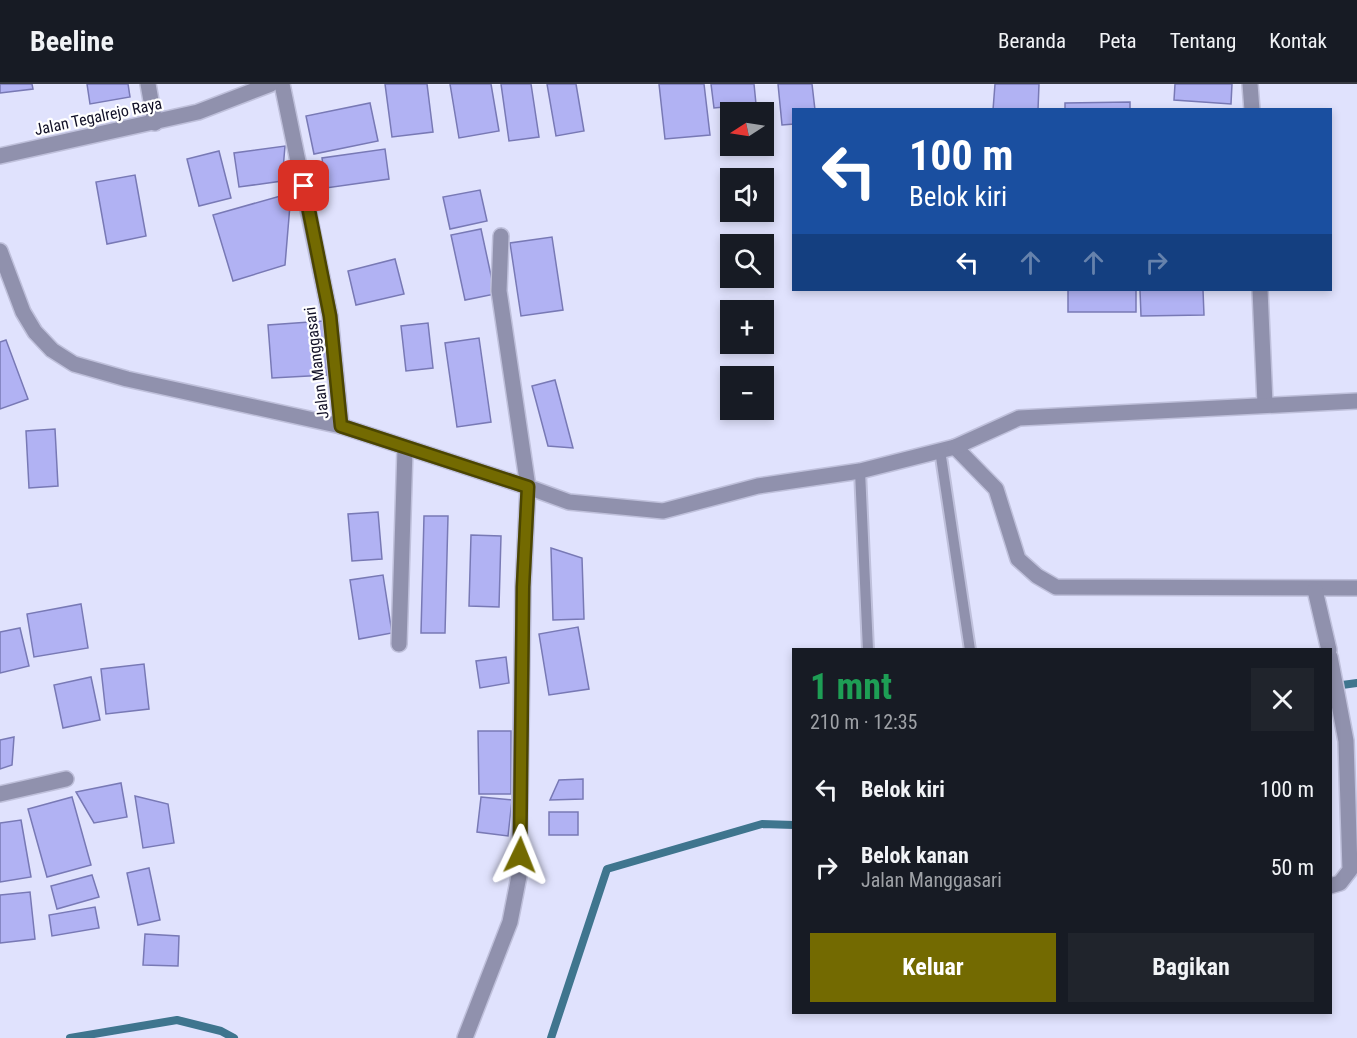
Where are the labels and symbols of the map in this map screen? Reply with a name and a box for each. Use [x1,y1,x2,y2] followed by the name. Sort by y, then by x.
[33,94,164,139] street label: Jalan Tegalrejo Raya
[720,102,774,156] north arrow
[278,160,329,211] pin
[300,306,333,420] street label: Jalan Manggasari
[488,823,552,887] position arrow

